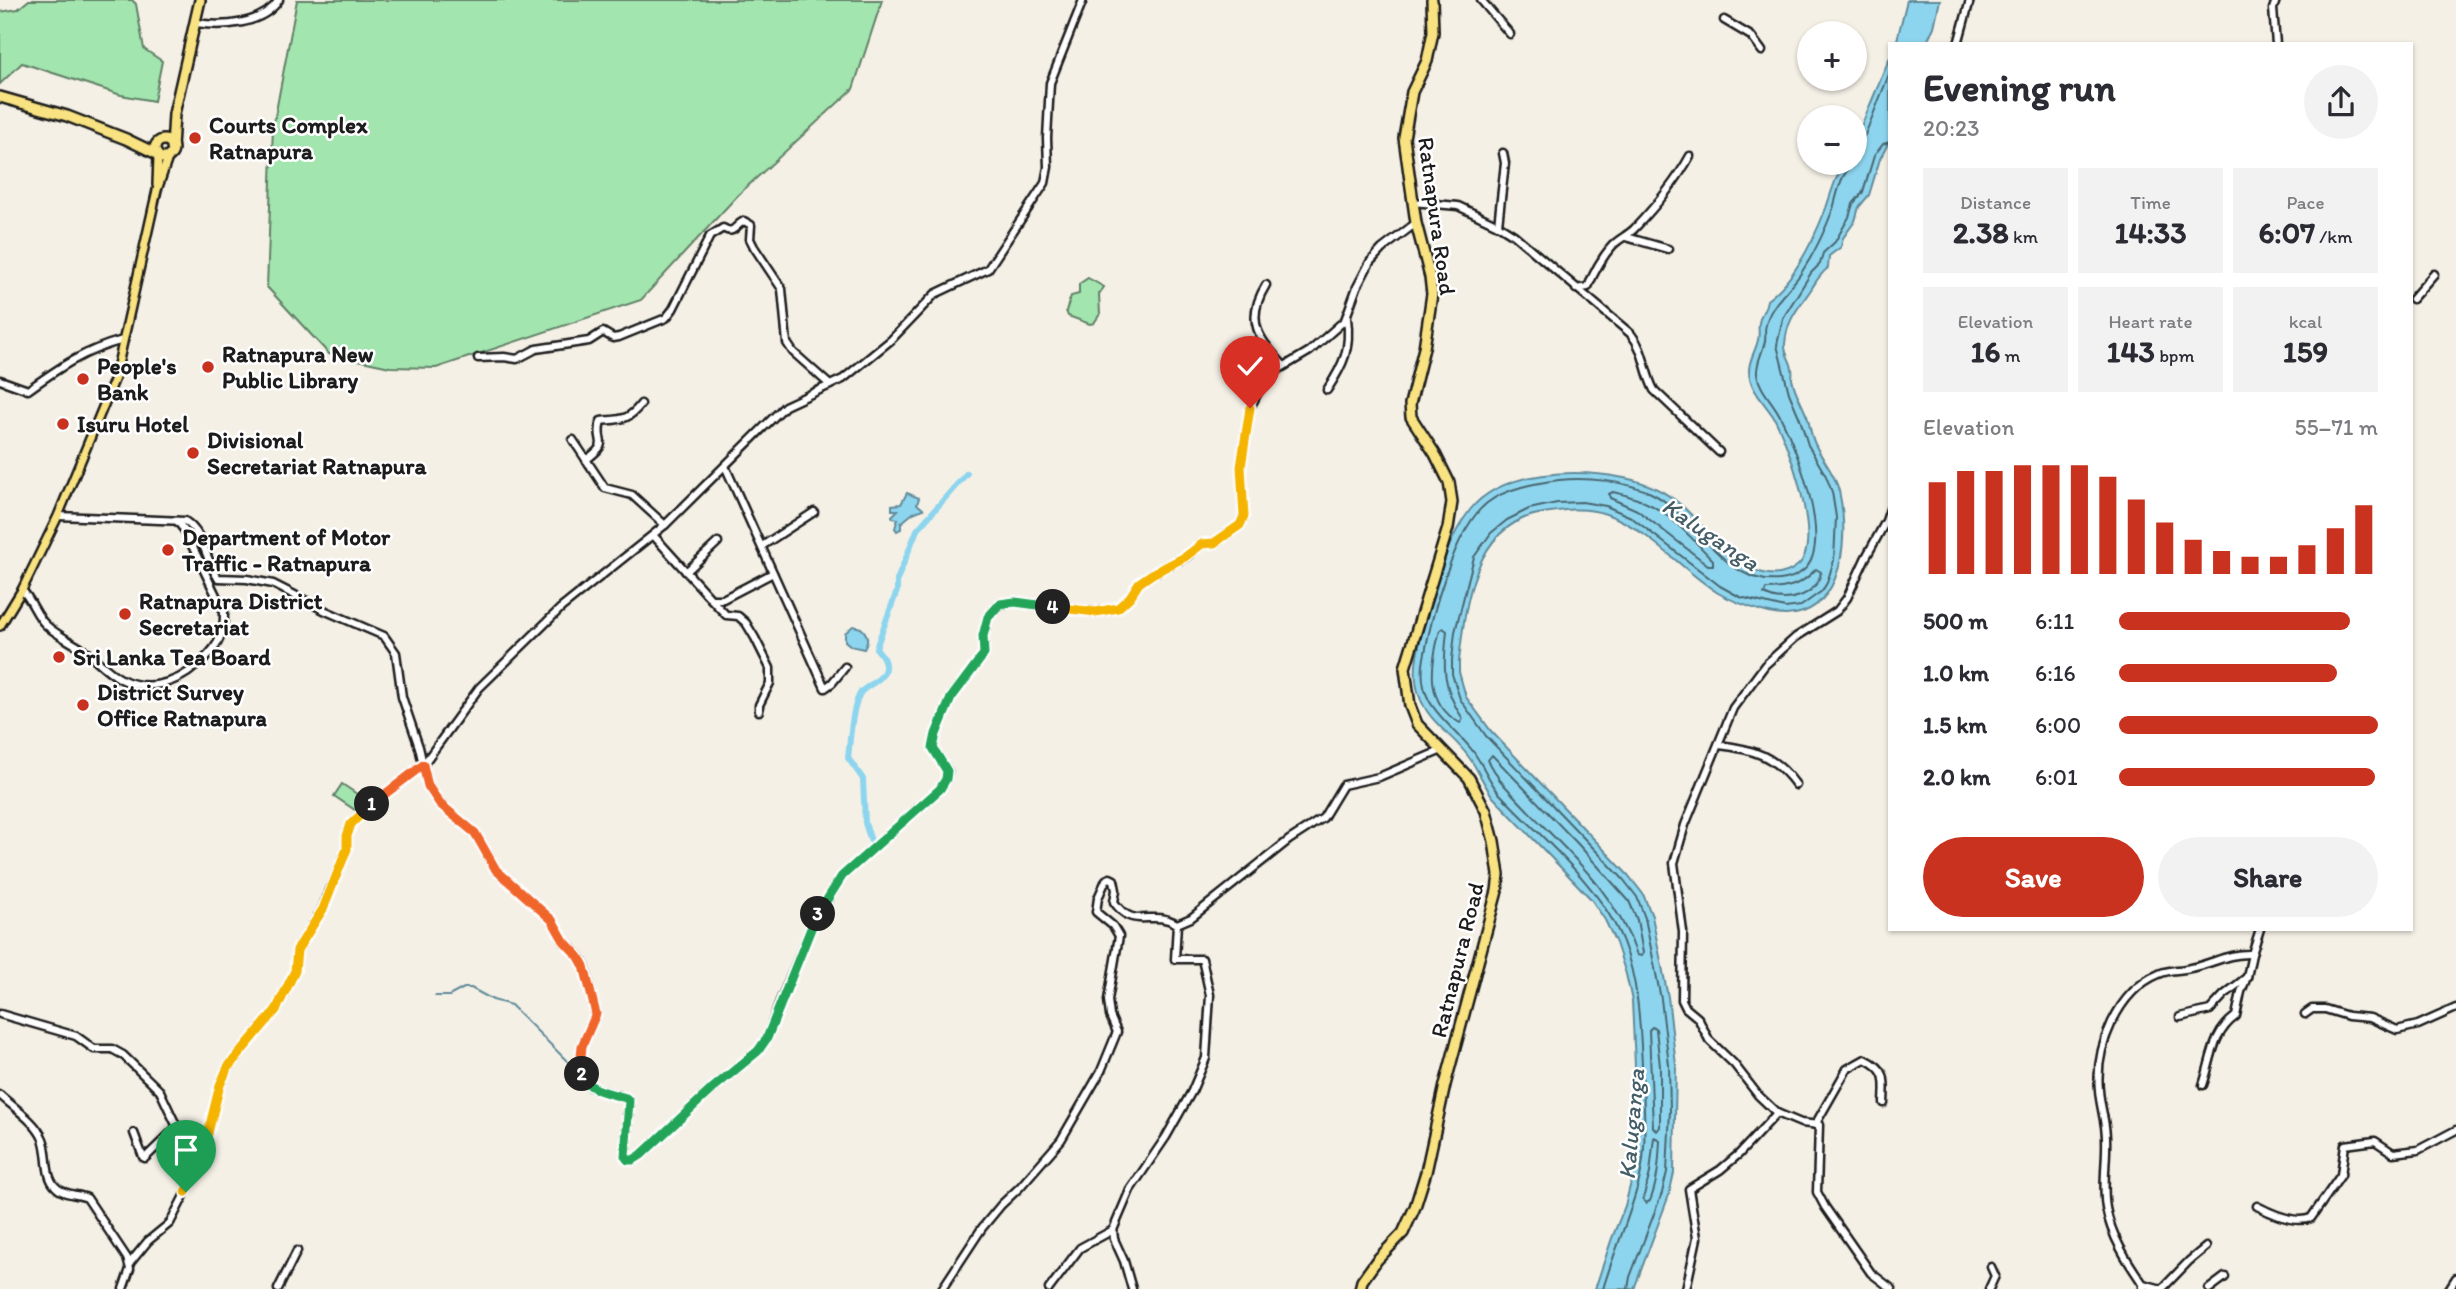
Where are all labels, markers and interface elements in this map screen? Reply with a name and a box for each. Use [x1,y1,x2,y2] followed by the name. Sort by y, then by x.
[1797,21,1867,175] map controls
[1797,21,1867,91] button: +
[1923,65,2116,111] text: Evening run
[2304,65,2378,139] button: share
[1797,105,1867,175] button: −
[209,111,368,165] place label: Courts Complex Ratnapura
[1923,114,1980,142] text: 20:23
[187,130,203,146] marker: Courts Complex Ratnapura
[1412,135,1462,297] street label: Ratnapura Road
[1960,191,2031,214] text: Distance
[2130,191,2171,214] text: Time
[2286,191,2325,214] text: Pace
[1953,214,2009,251] text: 2.38
[2115,214,2187,251] text: 14:33
[2259,214,2315,251] text: 6:07
[2009,225,2038,248] text: km
[2315,225,2353,248] text: /km
[1958,310,2033,333] text: Elevation
[2108,310,2193,333] text: Heart rate
[2289,310,2322,333] text: kcal
[1970,333,2000,370] text: 16
[2107,333,2155,370] text: 143
[2283,333,2328,370] text: 159
[1220,336,1280,408] pin
[222,340,374,394] place label: Ratnapura New Public Library
[2000,344,2021,367] text: m
[2155,344,2194,367] text: bpm
[1231,347,1269,385] icon: check
[97,352,177,406] place label: People's Bank
[200,359,216,375] marker: Ratnapura New Public Library
[75,371,91,387] marker: People's Bank
[77,410,189,438] place label: Isuru Hotel
[1923,413,2014,441] text: Elevation
[2294,413,2378,441] text: 55–71 m
[55,416,71,432] marker: Isuru Hotel
[207,426,427,480] place label: Divisional Secretariat Ratnapura
[185,445,201,461] marker: Divisional Secretariat Ratnapura
[1657,491,1765,577] water label: Kaluganga
[181,523,391,577] place label: Department of Motor Traffic - Ratnapura
[160,542,176,558] marker: Department of Motor Traffic - Ratnapura
[139,587,323,641] place label: Ratnapura District Secretariat
[1036,590,1070,624] pin: 4
[1047,595,1058,618] text: 4
[117,606,133,622] marker: Ratnapura District Secretariat
[1923,607,1988,635] text: 500 m
[2035,607,2074,635] text: 6:11
[73,643,271,671] place label: Sri Lanka Tea Board
[51,649,67,665] marker: Sri Lanka Tea Board
[1923,659,1989,687] text: 1.0 km
[2035,659,2076,687] text: 6:16
[97,678,268,732] place label: District Survey Office Ratnapura
[75,697,91,713] marker: District Survey Office Ratnapura
[1923,711,1987,739] text: 1.5 km
[2035,711,2081,739] text: 6:00
[1923,763,1991,791] text: 2.0 km
[2035,763,2078,791] text: 6:01
[354,786,390,822] pin: 1
[367,792,376,815] text: 1
[1923,837,2144,917] button: Save
[2158,837,2378,917] button: Share
[1424,879,1490,1041] street label: Ratnapura Road
[800,897,836,932] pin: 3
[812,902,823,925] text: 3
[564,1056,600,1092] pin: 2
[577,1062,587,1085] text: 2
[1612,1067,1650,1180] water label: Kaluganga
[156,1120,216,1192] pin
[167,1131,205,1169] icon: arrive

